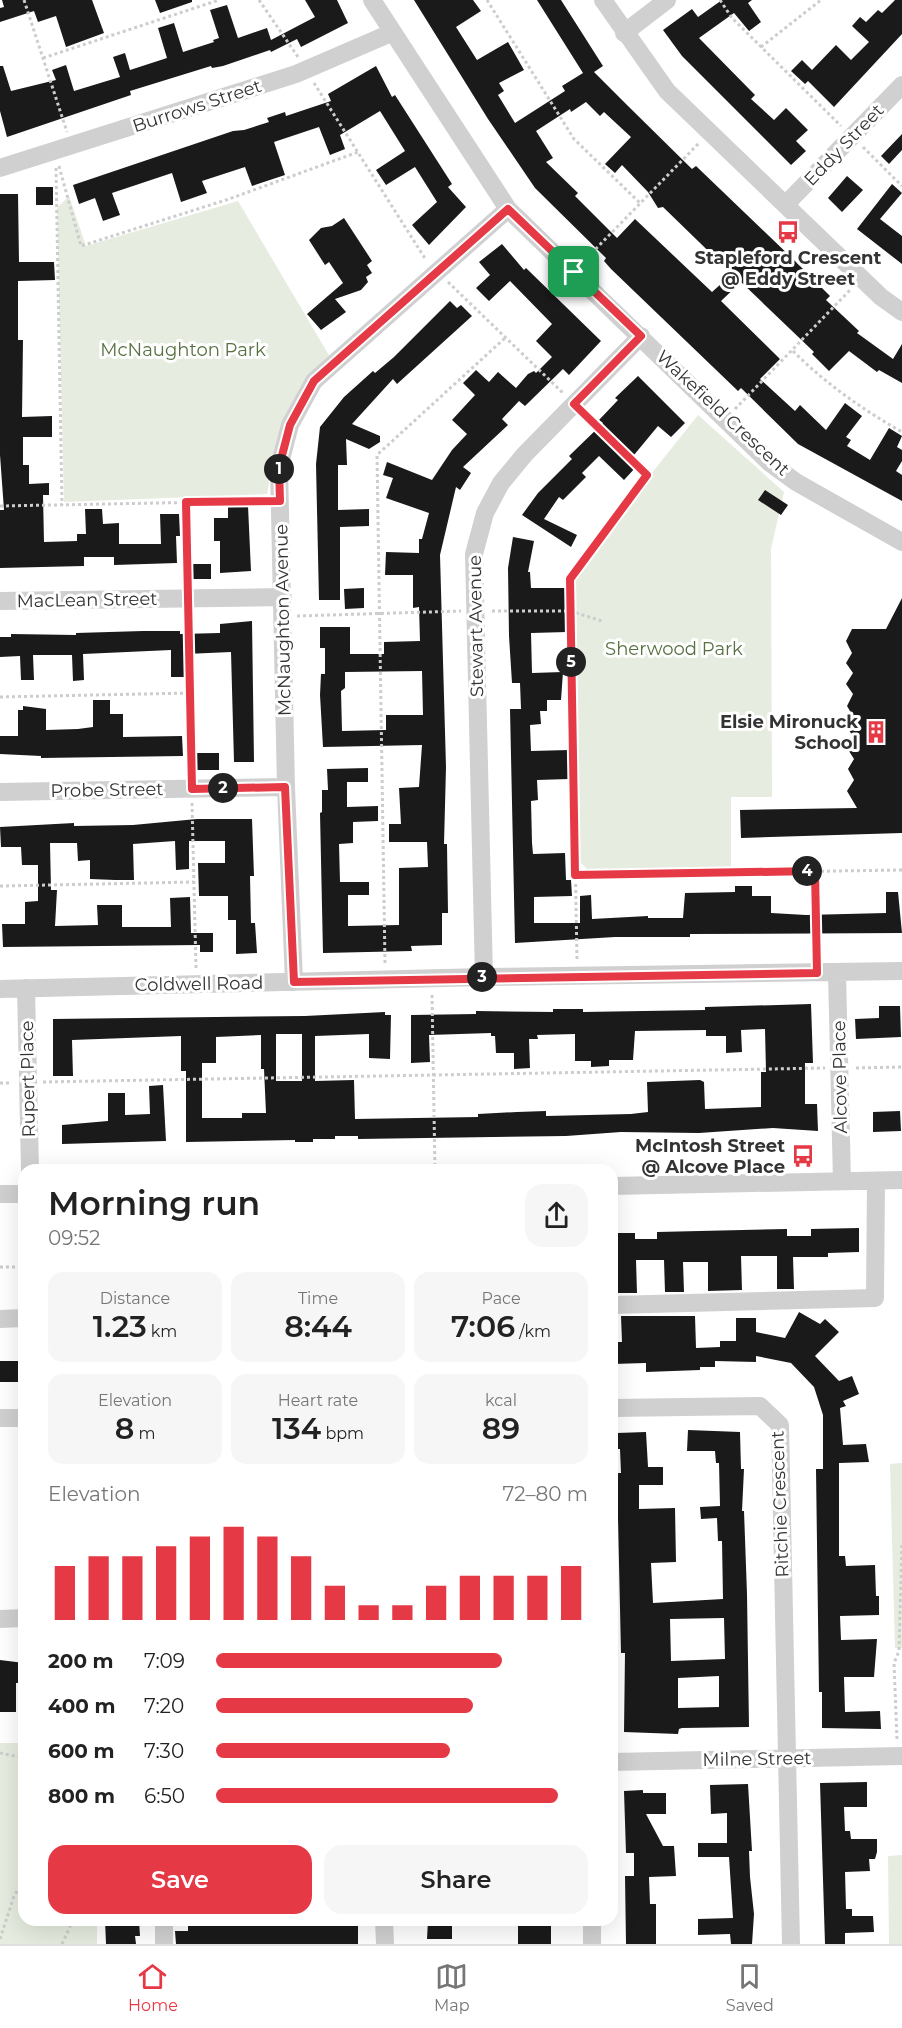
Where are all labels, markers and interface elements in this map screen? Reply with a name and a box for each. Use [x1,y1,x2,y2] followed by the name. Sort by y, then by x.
[130,75,264,137] street label: Burrows Street
[800,100,888,190] street label: Eddy Street
[775,219,801,245] bus stop icon: Stapleford Crescent @ Eddy Street
[548,246,599,297] pin
[695,247,882,290] place label: Stapleford Crescent @ Eddy Street
[557,255,590,288] icon: arrive
[100,339,266,361] park label: McNaughton Park
[652,346,794,480] street label: Wakefield Crescent
[264,454,294,484] pin: 1
[276,459,282,478] text: 1
[270,524,296,716] street label: McNaughton Avenue
[464,555,488,697] street label: Stewart Avenue
[16,588,158,612] street label: MacLean Street
[605,638,743,660] park label: Sherwood Park
[556,647,586,677] pin: 5
[566,652,576,671] text: 5
[720,711,858,754] place label: Elsie Mironuck School
[863,719,889,745] building icon: Elsie Mironuck School
[208,773,238,803] pin: 2
[50,778,164,802] street label: Probe Street
[218,778,228,797] text: 2
[792,856,822,886] pin: 4
[801,861,813,880] text: 4
[467,962,497,992] pin: 3
[477,967,487,986] text: 3
[135,972,263,996] street label: Coldwell Road
[16,1020,40,1138] street label: Rupert Place
[828,1020,852,1134] street label: Alcove Place
[635,1135,785,1178] place label: McIntosh Street @ Alcove Place
[790,1143,816,1169] bus stop icon: McIntosh Street @ Alcove Place
[48,1183,260,1223] text: Morning run
[525,1184,588,1247] button: share
[48,1226,100,1250] text: 09:52
[100,1289,170,1308] text: Distance
[298,1289,338,1308] text: Time
[481,1289,521,1308] text: Pace
[93,1308,147,1345] text: 1.23
[284,1308,352,1345] text: 8:44
[451,1308,515,1345] text: 7:06
[147,1322,177,1341] text: km
[515,1322,551,1341] text: /km
[98,1391,172,1410] text: Elevation
[278,1391,358,1410] text: Heart rate
[485,1391,517,1410] text: kcal
[115,1410,134,1447] text: 8
[272,1410,321,1447] text: 134
[482,1410,520,1447] text: 89
[134,1424,155,1443] text: m
[321,1424,364,1443] text: bpm
[766,1430,794,1578] street label: Ritchie Crescent
[48,1482,140,1506] text: Elevation
[503,1482,588,1506] text: 72–80 m
[48,1649,114,1673] text: 200 m
[144,1649,185,1673] text: 7:09
[48,1694,116,1718] text: 400 m
[144,1694,184,1718] text: 7:20
[48,1739,115,1763] text: 600 m
[144,1739,184,1763] text: 7:30
[702,1747,812,1771] street label: Milne Street
[48,1784,115,1808] text: 800 m
[144,1784,185,1808] text: 6:50
[48,1845,312,1914] button: Save
[324,1845,588,1914] button: Share
[128,1960,178,2015] tab: Home
[434,1960,470,2015] tab: Map
[726,1960,774,2015] tab: Saved

